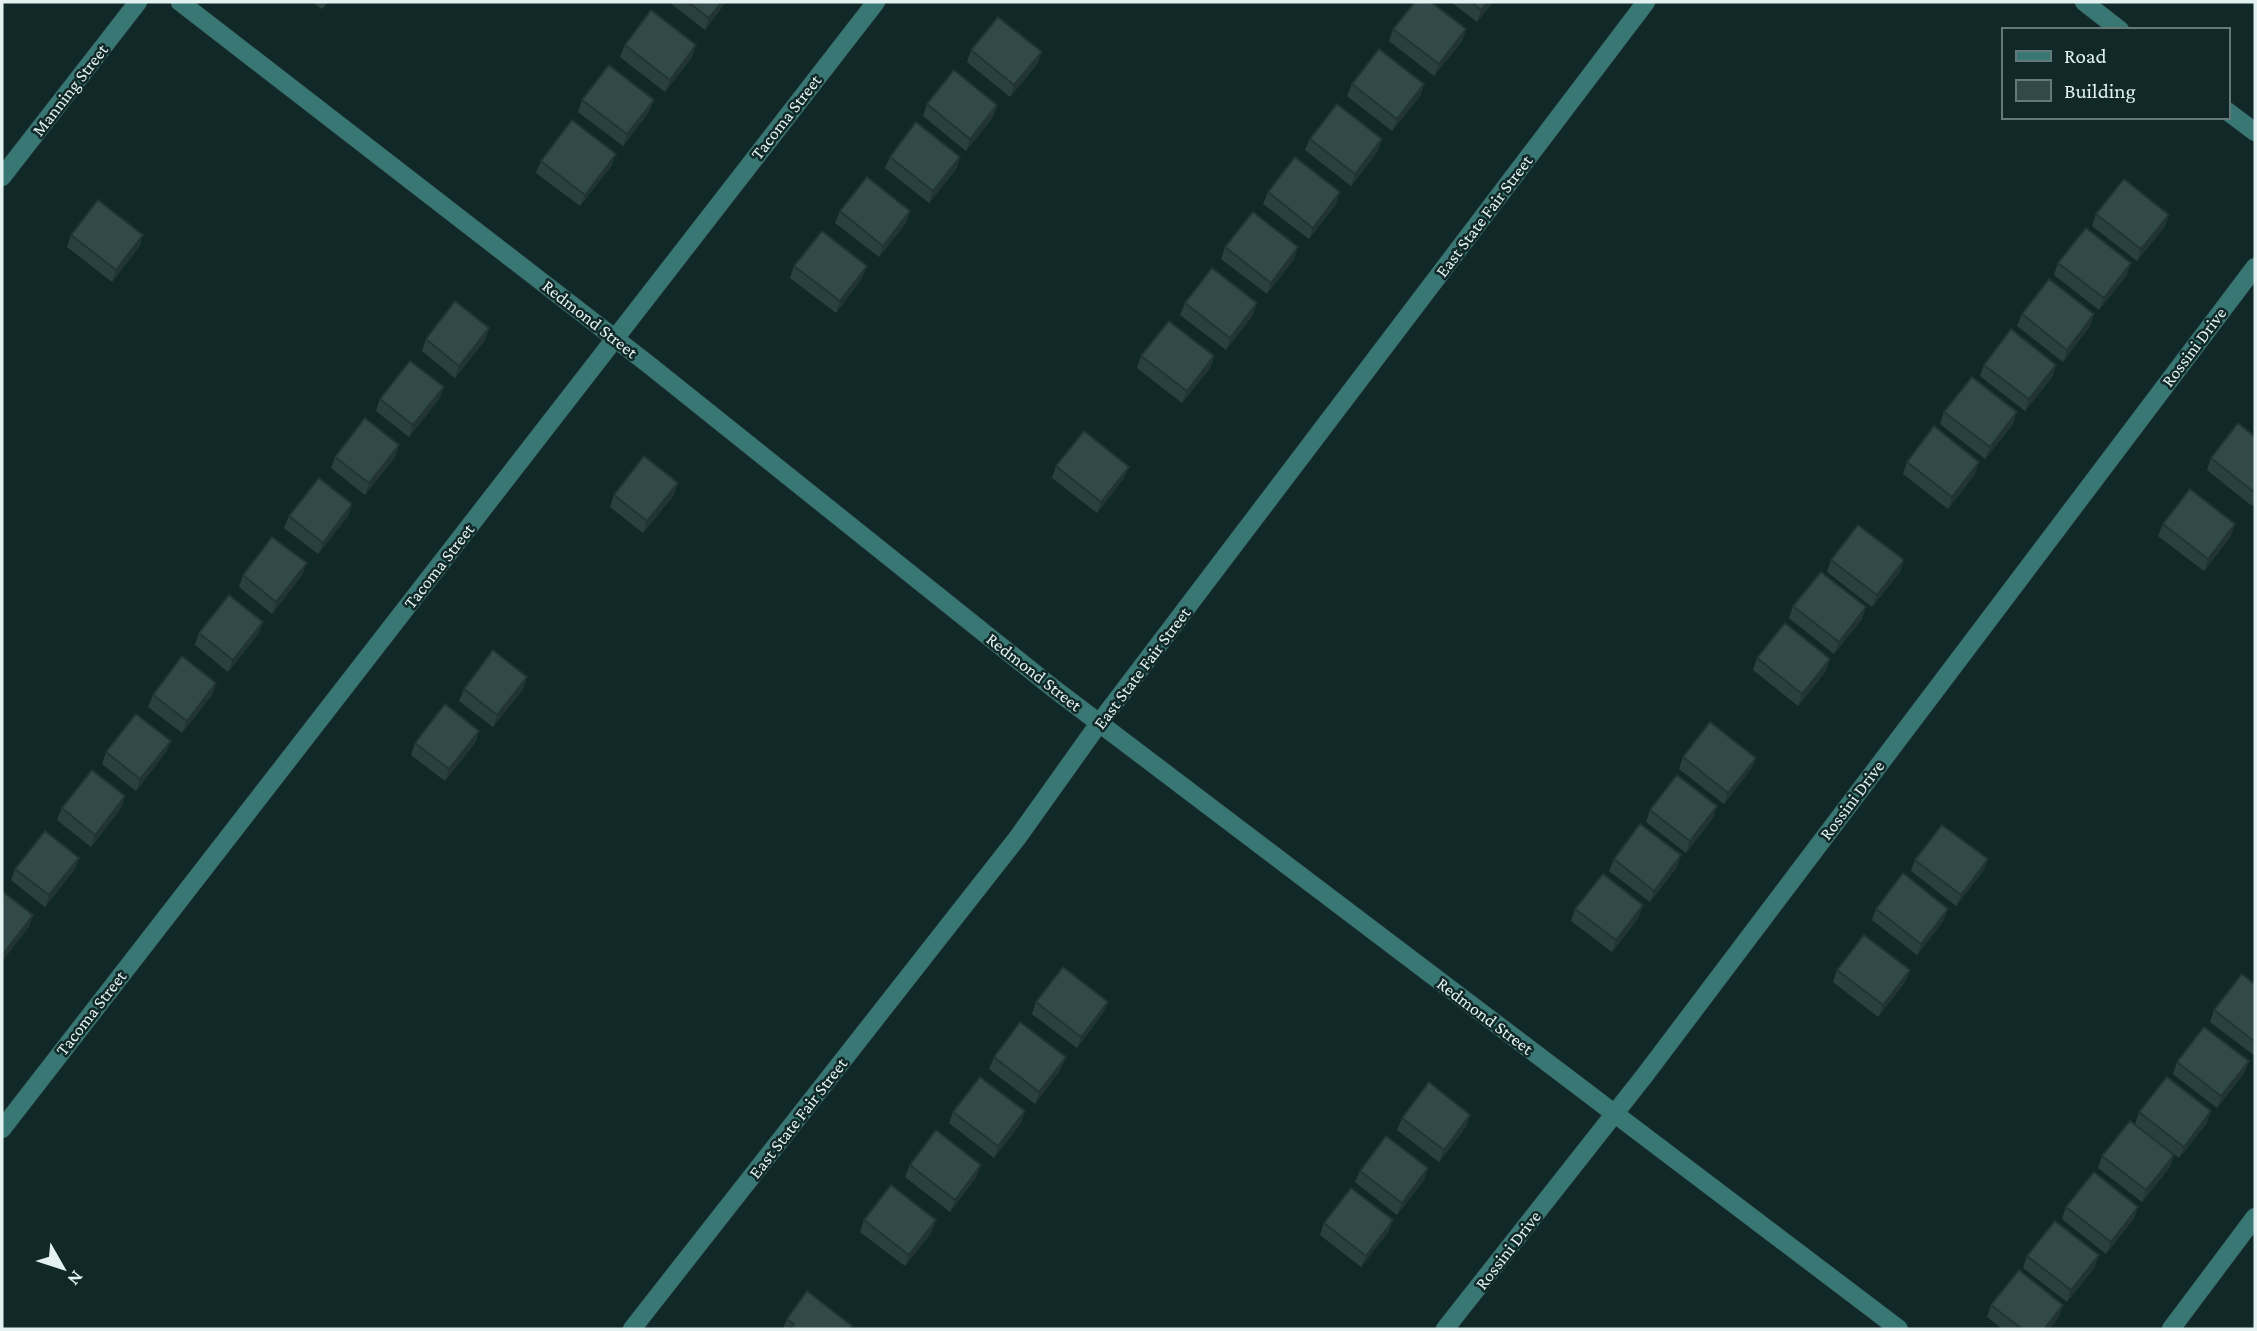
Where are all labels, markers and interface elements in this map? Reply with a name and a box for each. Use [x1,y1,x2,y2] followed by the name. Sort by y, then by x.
[2002,28,2229,119] legend
[28,39,113,140] street label: Manning Street
[2064,44,2107,68] text: Road
[747,70,826,163] street label: Tacoma Street
[2064,79,2136,103] text: Building
[1432,150,1537,281] street label: East State Fair Street
[538,276,642,363] street label: Redmond Street
[2158,303,2230,391] street label: Rossini Drive
[400,519,479,612] street label: Tacoma Street
[1090,602,1195,733] street label: East State Fair Street
[982,629,1086,716] street label: Redmond Street
[1816,756,1888,844] street label: Rossini Drive
[52,966,131,1059] street label: Tacoma Street
[1433,973,1538,1059] street label: Redmond Street
[745,1053,852,1182] street label: East State Fair Street
[1471,1207,1545,1293] street label: Rossini Drive
[28,1233,98,1303] north arrow
[64,1267,88,1290] text: N

